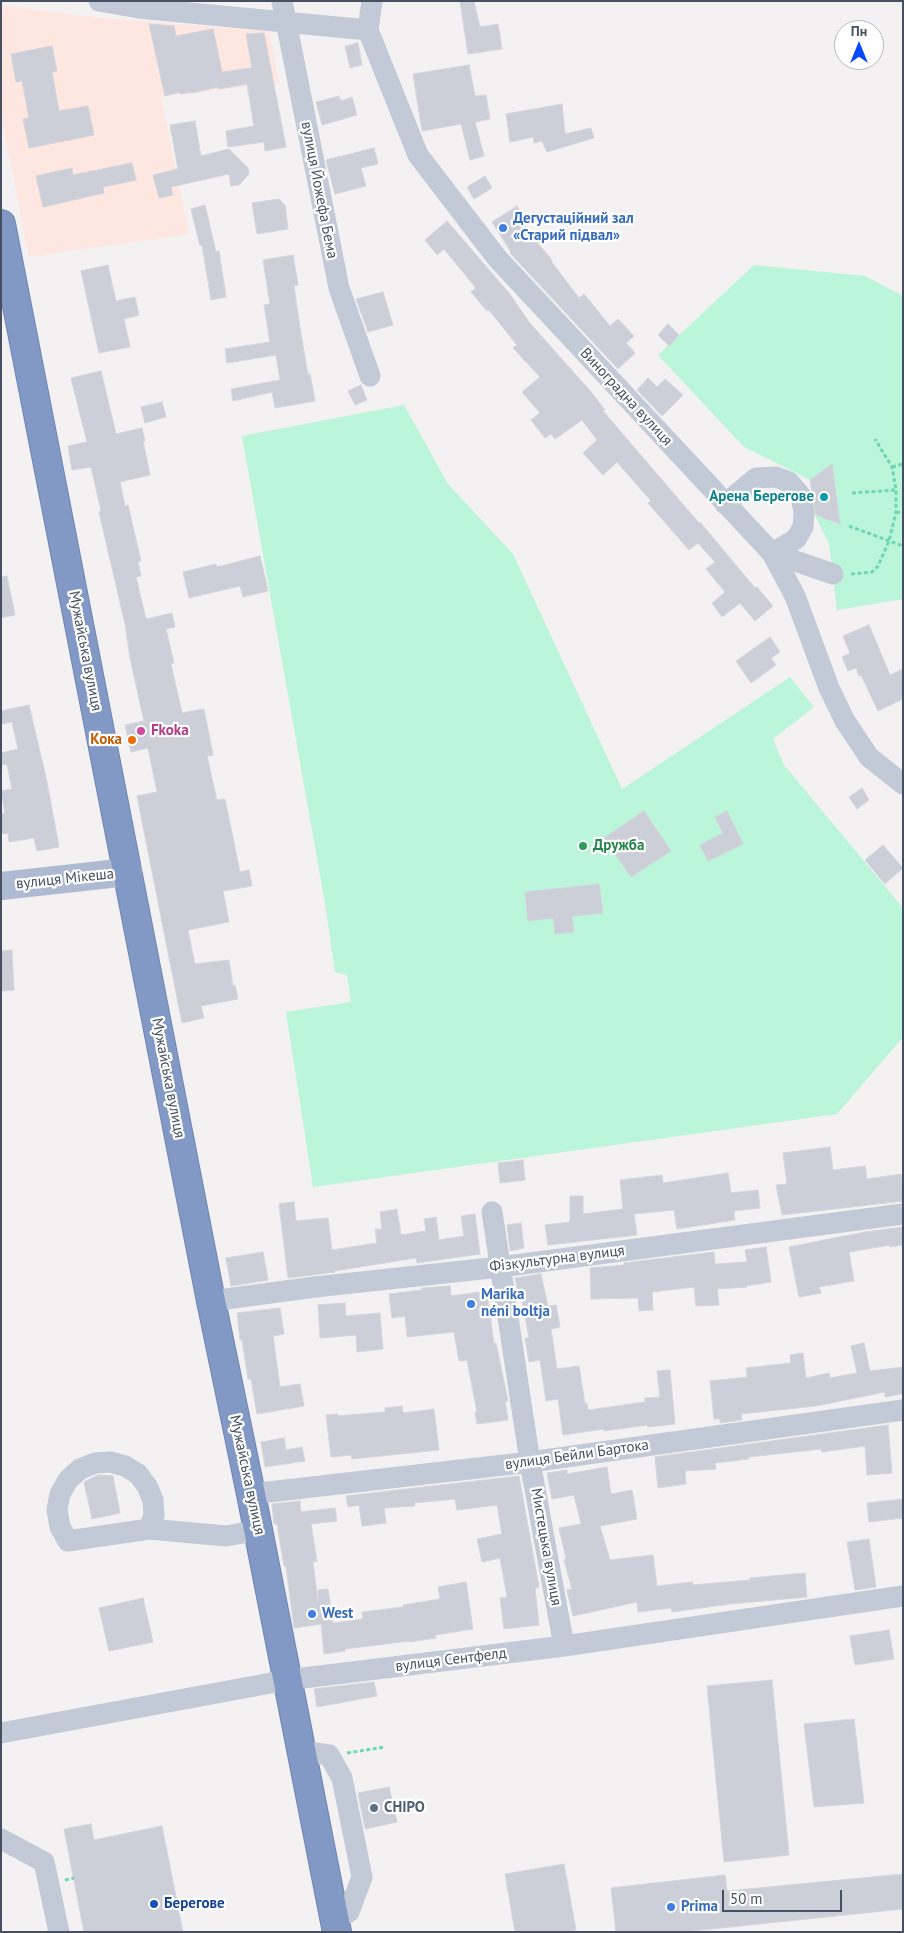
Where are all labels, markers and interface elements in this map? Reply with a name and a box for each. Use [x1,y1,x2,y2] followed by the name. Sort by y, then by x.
[834,20,884,70] north arrow
[851,22,867,40] text: Пн
[297,120,341,260] street label: вулиця Йожефа Бема
[513,210,634,245] place label: Дегустаційний зал «Старий підвал»
[497,222,509,234] marker: Дегустаційний зал «Старий підвал»
[576,344,676,450] street label: Виноградна вулиця
[709,488,814,506] place label: Арена Берегове
[818,491,830,503] marker: Арена Берегове
[65,589,105,713] street label: Мужайська вулиця
[151,722,189,740] place label: Fkoka
[135,725,147,737] marker: Fkoka
[90,731,122,749] place label: Кока
[126,734,138,746] marker: Кока
[593,837,644,855] place label: Дружба
[577,840,589,852] marker: Дружба
[15,865,115,893] street label: вулиця Мікеша
[148,1016,188,1140] street label: Мужайська вулиця
[488,1242,626,1276] street label: Фізкультурна вулиця
[481,1286,550,1321] place label: Marika néni boltja
[465,1298,477,1310] marker: Marika néni boltja
[226,1413,268,1537] street label: Мужайська вулиця
[504,1436,650,1474] street label: вулиця Бейли Бартока
[527,1487,565,1607] street label: Мистецька вулиця
[322,1605,353,1623] place label: West
[306,1608,318,1620] marker: West
[394,1644,508,1676] street label: вулиця Сентфелд
[384,1799,425,1817] place label: CHIPO
[368,1802,380,1814] marker: CHIPO
[724,1880,844,1912] scale bar
[730,1889,763,1908] text: 50 m
[164,1895,225,1913] place label: Берегове
[148,1898,160,1910] marker: Берегове
[681,1898,718,1916] place label: Prima
[665,1901,677,1913] marker: Prima

